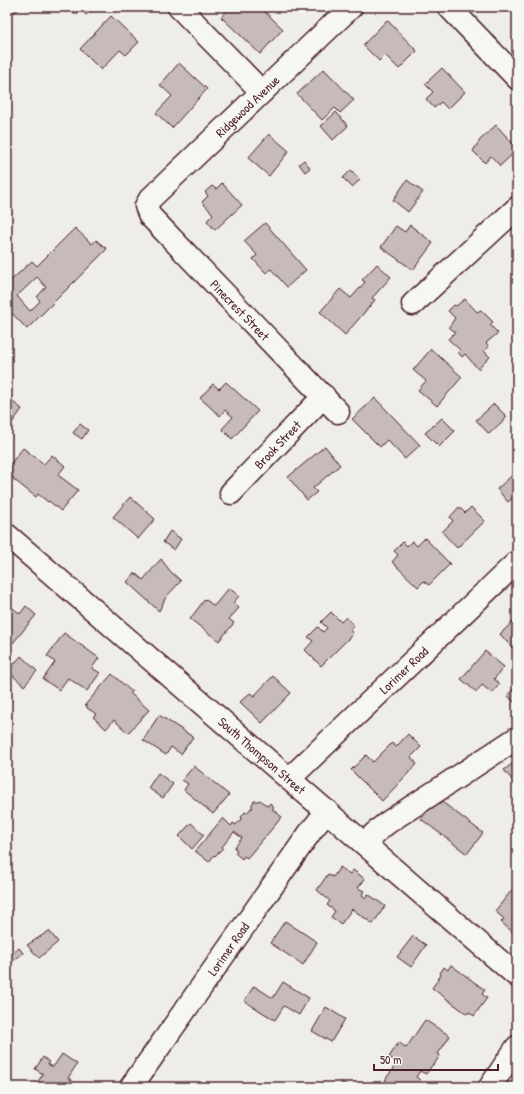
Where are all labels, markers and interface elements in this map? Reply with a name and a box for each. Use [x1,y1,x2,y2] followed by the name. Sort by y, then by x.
[211,71,283,141] street label: Ridgewood Avenue
[206,276,274,345] street label: Pinecrest Street
[250,416,305,473] street label: Brook Street
[375,642,432,698] street label: Lorimer Road
[214,713,310,799] street label: South Thompson Street
[203,918,253,979] street label: Lorimer Road
[374,1046,498,1072] scale bar
[380,1051,401,1068] text: 50 m

